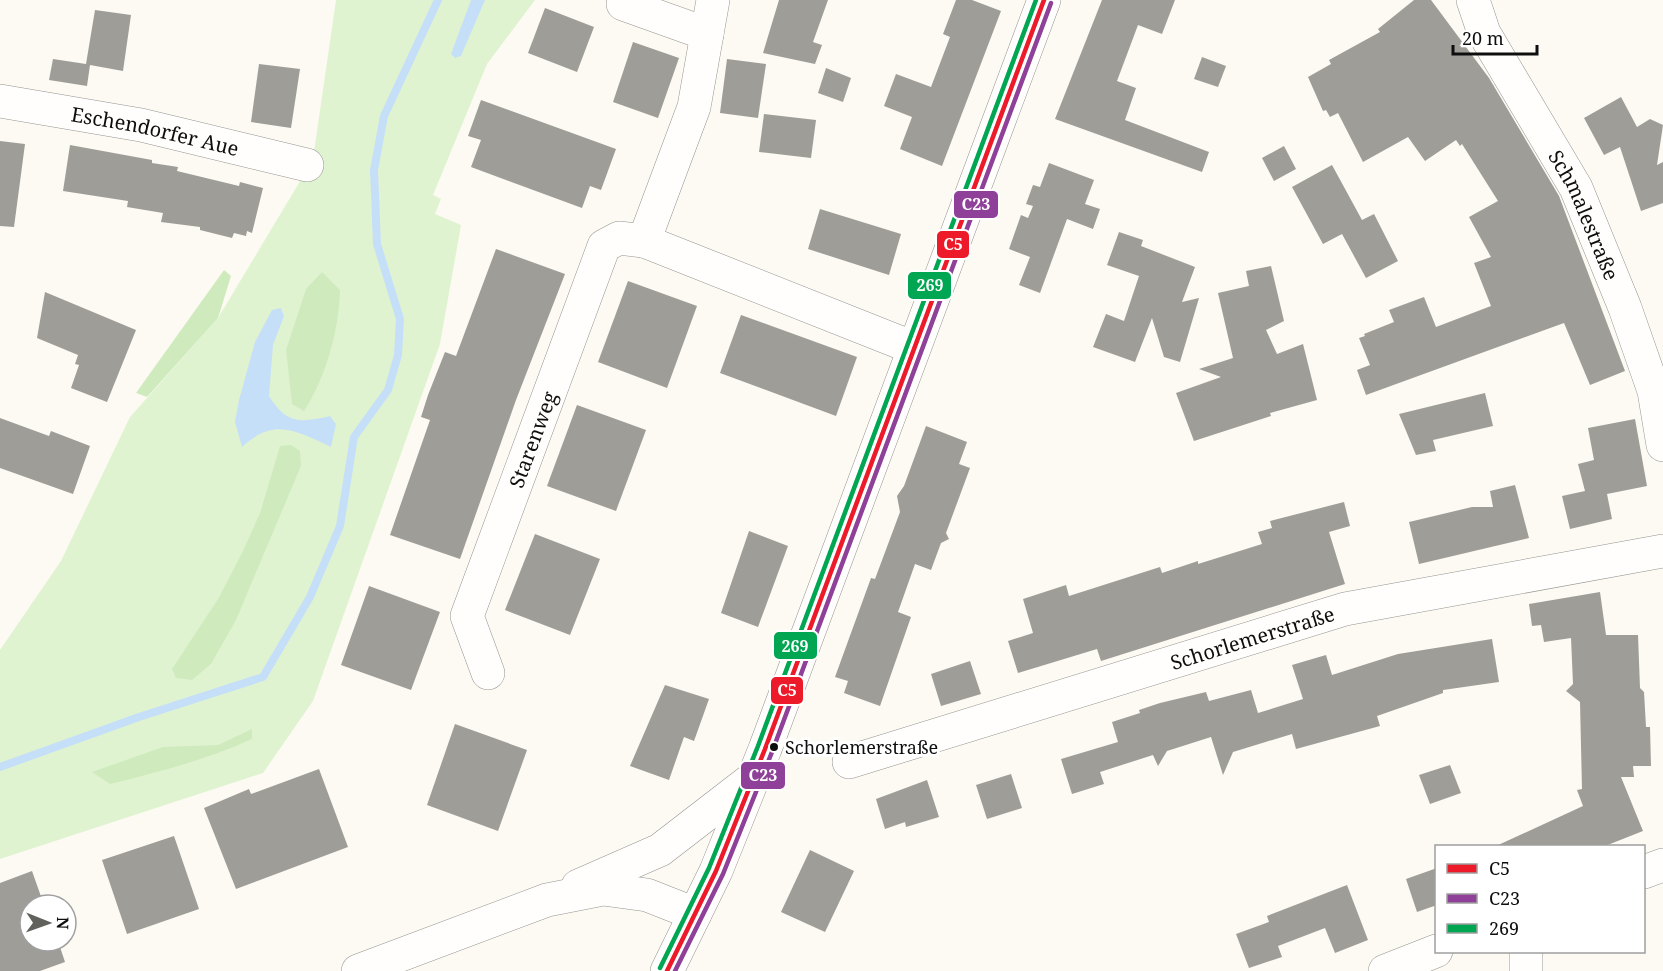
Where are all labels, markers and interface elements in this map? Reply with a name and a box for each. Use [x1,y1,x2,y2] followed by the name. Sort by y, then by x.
[1453,18,1537,56] scale bar
[1462,26,1504,50] text: 20 m
[69,100,242,162] street label: Eschendorfer Aue
[1543,145,1626,284] street label: Schmalestraße
[953,190,999,219] line badge: C23
[962,193,990,215] text: C23
[936,230,970,259] line badge: C5
[943,233,963,255] text: C5
[907,271,952,300] line badge: 269
[916,274,944,296] text: 269
[502,387,563,491] street label: Starenweg
[1167,600,1338,676] street label: Schorlemerstraße
[773,631,818,660] line badge: 269
[781,635,809,657] text: 269
[770,676,804,705] line badge: C5
[777,679,797,701] text: C5
[785,735,938,759] place label: Schorlemerstraße
[768,741,780,753] marker: Schorlemerstraße
[740,761,786,790] line badge: C23
[749,764,777,786] text: C23
[1435,845,1645,953] legend
[1489,856,1510,880] text: C5
[1489,886,1520,910] text: C23
[18,893,78,953] north arrow
[1489,916,1519,940] text: 269
[52,917,74,930] text: N

